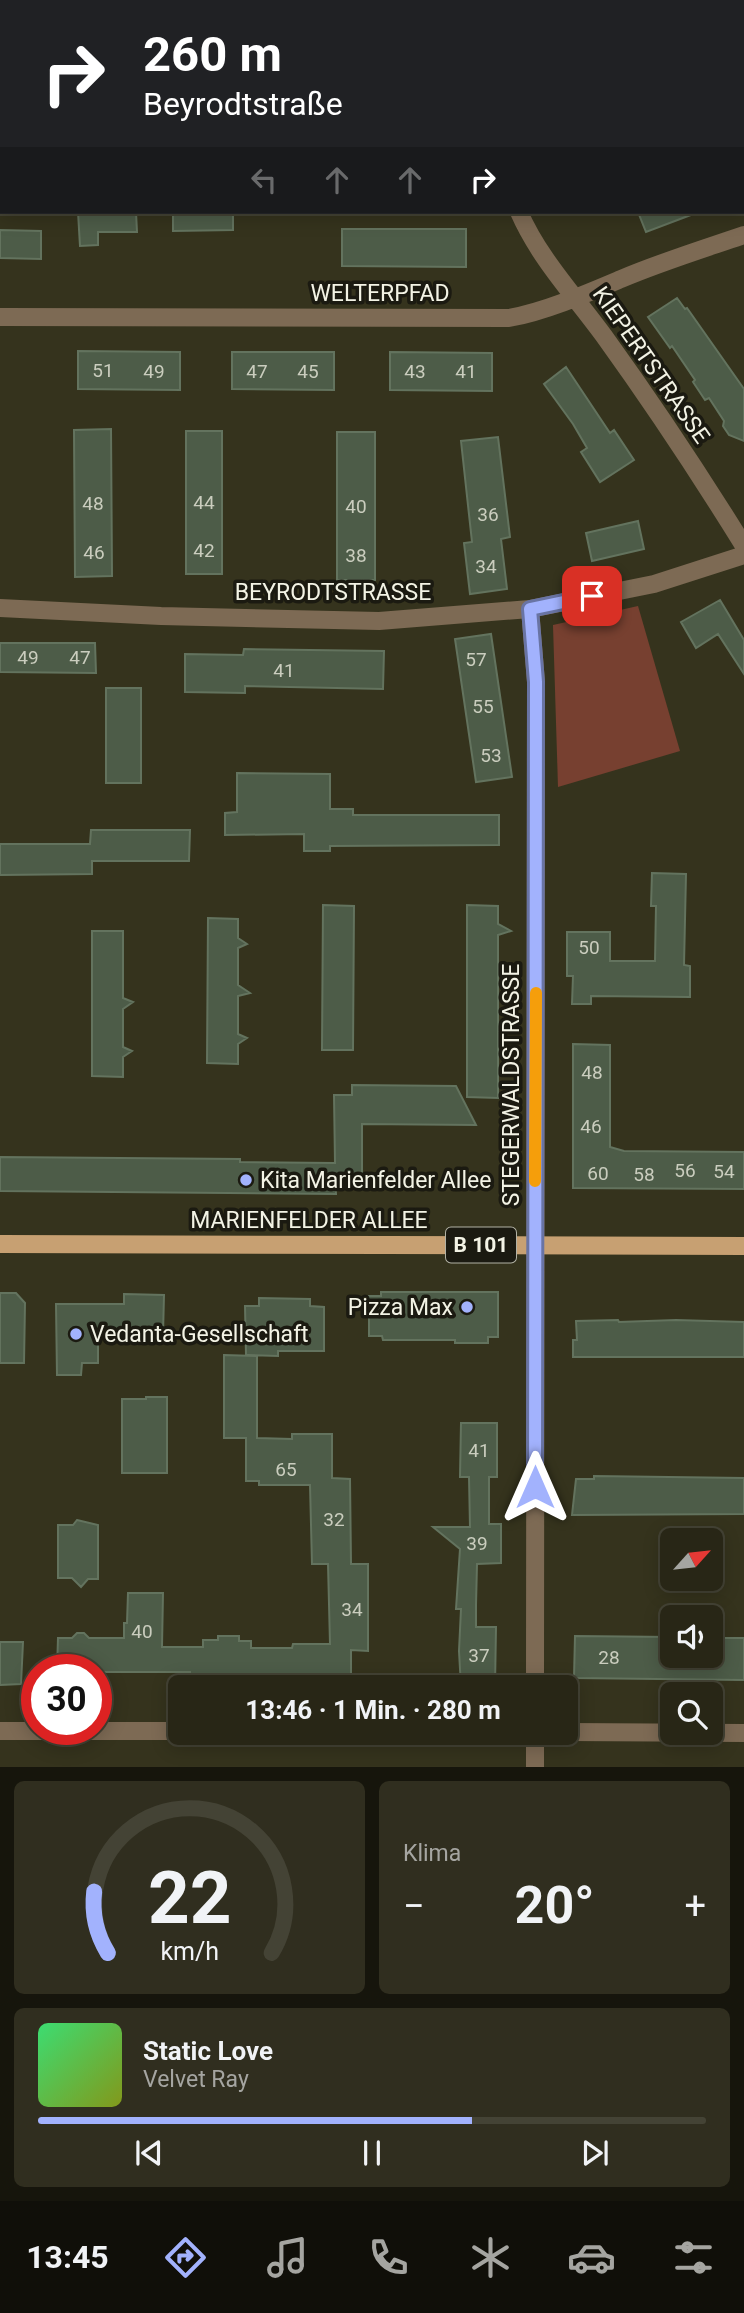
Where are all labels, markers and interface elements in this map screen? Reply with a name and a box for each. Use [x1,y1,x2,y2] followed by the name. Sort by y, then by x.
[143,26,282,83] text: 260 m
[28,28,119,119] icon: right
[143,85,343,123] text: Beyrodtstraße
[245,161,283,199] icon: left
[318,161,356,199] icon: ahead
[391,161,429,199] icon: ahead
[464,161,502,199] icon: right
[310,280,450,307] street label: WELTERPFAD
[587,281,715,449] street label: KIEPERTSTRASSE
[92,359,114,382] house number: 51
[143,360,165,383] house number: 49
[246,360,268,383] house number: 47
[297,360,319,383] house number: 45
[404,360,426,383] house number: 43
[455,360,477,383] house number: 41
[193,491,215,514] house number: 44
[82,492,104,515] house number: 48
[345,495,367,518] house number: 40
[477,503,499,526] house number: 36
[193,539,215,562] house number: 42
[83,541,105,564] house number: 46
[345,544,367,567] house number: 38
[475,555,497,578] house number: 34
[562,566,622,626] pin
[573,577,611,615] icon: arrive
[235,579,431,606] street label: BEYRODTSTRASSE
[17,646,39,669] house number: 49
[69,646,91,669] house number: 47
[465,648,487,671] house number: 57
[273,659,295,682] house number: 41
[472,695,494,718] house number: 55
[480,744,502,767] house number: 53
[578,936,600,959] house number: 50
[498,964,525,1206] street label: STEGERWALDSTRASSE
[581,1061,603,1084] house number: 48
[580,1115,602,1138] house number: 46
[674,1159,696,1182] house number: 56
[713,1160,735,1183] house number: 54
[587,1162,609,1185] house number: 60
[633,1163,655,1186] house number: 58
[260,1167,491,1194] place label: Kita Marienfelder Allee
[238,1172,254,1188] marker: Kita Marienfelder Allee
[190,1207,428,1234] street label: MARIENFELDER ALLEE
[446,1228,516,1262] road number: B 101
[348,1294,453,1321] place label: Pizza Max
[459,1299,475,1315] marker: Pizza Max
[90,1321,309,1348] place label: Vedanta-Gesellschaft
[68,1326,84,1342] marker: Vedanta-Gesellschaft
[468,1439,490,1462] house number: 41
[498,1450,572,1524] position arrow
[275,1458,297,1481] house number: 65
[323,1508,345,1531] house number: 32
[660,1528,723,1591] north arrow
[660,1528,723,1745] map controls
[466,1532,488,1555] house number: 39
[341,1598,363,1621] house number: 34
[660,1605,723,1668] button: sound
[131,1620,153,1643] house number: 40
[468,1644,490,1667] house number: 37
[598,1646,620,1669] house number: 28
[21,1654,112,1745] speed limit sign: 30
[660,1682,723,1745] button: search
[245,1695,501,1725] text: 13:46 · 1 Min. · 280 m
[403,1840,461,1867] text: Klima
[148,1856,231,1942] text: 22
[515,1875,595,1936] text: 20°
[403,1884,425,1928] text: −
[684,1884,706,1928] text: +
[160,1937,219,1966] text: km/h
[143,2036,273,2066] text: Static Love
[143,2066,249,2093] text: Velvet Ray
[130,2134,168,2172] icon: previous
[353,2134,391,2172] icon: pause
[576,2134,614,2172] icon: next
[161,2233,210,2282] icon: directions
[263,2233,312,2282] icon: music
[364,2233,413,2282] icon: phone
[466,2233,515,2282] icon: climate
[567,2233,616,2282] icon: car
[669,2233,718,2282] icon: filters
[26,2238,109,2276] text: 13:45

